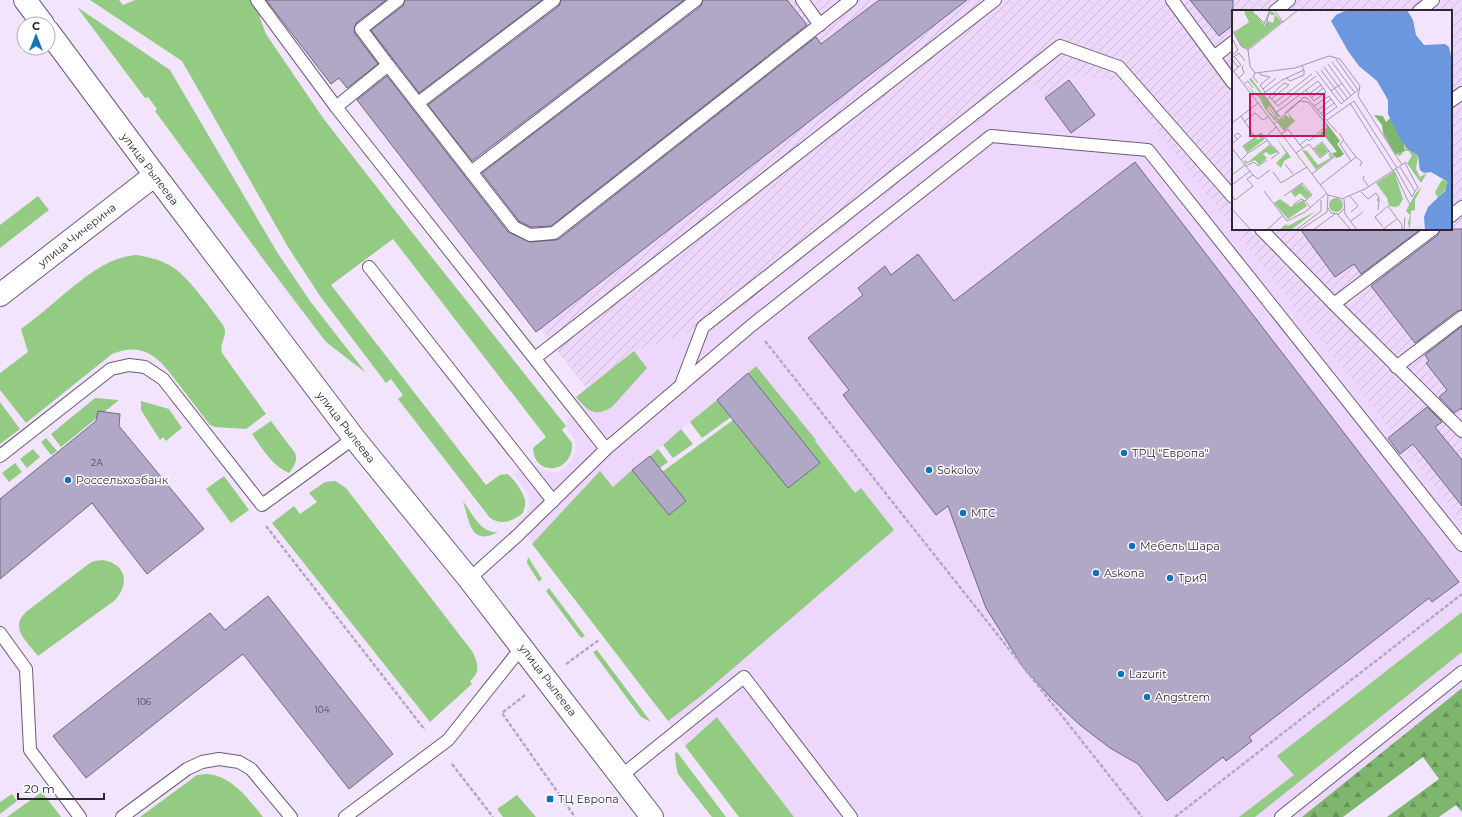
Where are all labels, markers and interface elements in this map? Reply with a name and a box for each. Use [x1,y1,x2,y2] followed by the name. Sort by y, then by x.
[1232,10,1452,230] inset map
[16,16,56,56] north arrow
[32,19,40,33] text: С
[118,129,182,208] street label: улица Рылеева
[34,200,119,270] street label: улица Чичерина
[313,388,378,466] street label: улица Рылеева
[1132,446,1209,460] place label: ТРЦ "Европа"
[1119,448,1129,458] marker: ТРЦ "Европа"
[91,457,103,468] house number: 2А
[937,463,980,477] place label: Sokolov
[924,465,934,475] marker: Sokolov
[76,473,169,487] place label: Россельхозбанк
[63,475,73,485] marker: Россельхозбанк
[971,506,996,520] place label: МТС
[958,508,968,518] marker: МТС
[1140,539,1220,553] place label: Мебель Шара
[1127,541,1137,551] marker: Мебель Шара
[1104,566,1144,580] place label: Askona
[1091,568,1101,578] marker: Askona
[1178,571,1207,585] place label: ТриЯ
[1165,573,1175,583] marker: ТриЯ
[516,640,580,719] street label: улица Рылеева
[1129,667,1167,681] place label: Lazurit
[1116,669,1126,679] marker: Lazurit
[1155,690,1210,704] place label: Angstrem
[1142,692,1152,702] marker: Angstrem
[137,696,152,707] house number: 106
[314,704,330,715] house number: 104
[18,775,104,801] scale bar
[24,781,55,796] text: 20 m
[558,792,619,806] place label: ТЦ Европа
[545,794,555,804] marker: ТЦ Европа

